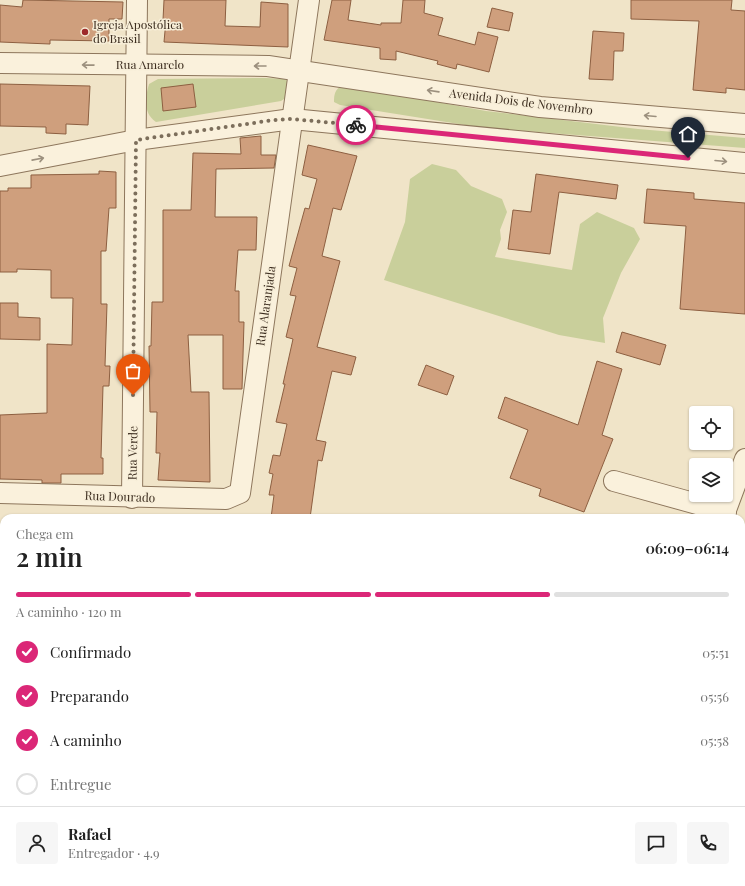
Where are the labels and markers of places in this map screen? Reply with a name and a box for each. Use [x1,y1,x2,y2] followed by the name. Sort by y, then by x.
[93,16,182,46] place label: Igreja Apostólica do Brasil
[80,27,90,37] marker: Igreja Apostólica do Brasil
[671,117,705,158] pin
[116,354,150,395] pin

